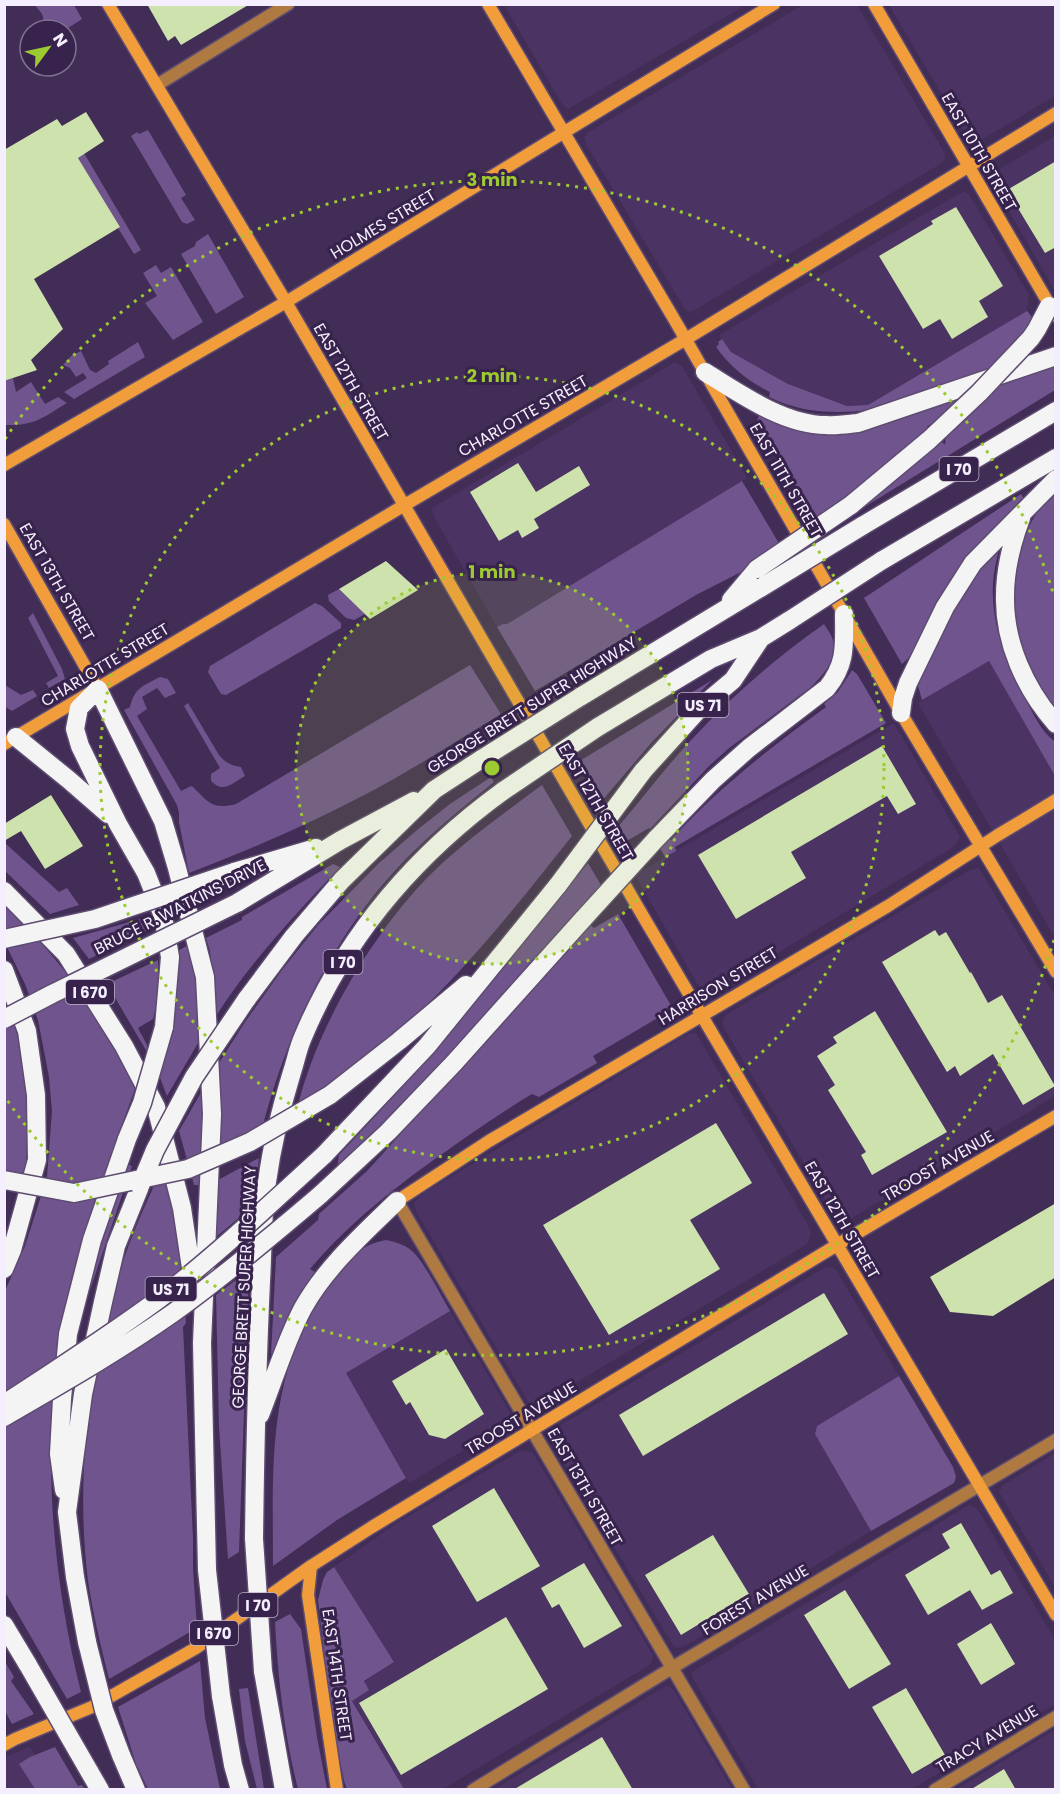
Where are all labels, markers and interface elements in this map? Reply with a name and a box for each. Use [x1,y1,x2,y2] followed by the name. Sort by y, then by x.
[18,18,78,78] north arrow
[47,29,73,51] text: N
[936,89,1022,216] street label: EAST 10TH STREET
[466,167,518,192] text: 3 min
[326,183,440,265] street label: HOLMES STREET
[308,319,394,445] street label: EAST 12TH STREET
[467,363,517,388] text: 2 min
[454,369,592,462] street label: CHARLOTTE STREET
[744,419,828,542] street label: EAST 11TH STREET
[940,457,978,481] road number: I 70
[14,519,100,646] street label: EAST 13TH STREET
[468,559,516,584] text: 1 min
[36,617,174,712] street label: CHARLOTTE STREET
[423,630,642,779] street label: GEORGE BRETT SUPER HIGHWAY
[678,693,728,717] road number: US 71
[553,739,639,865] street label: EAST 12TH STREET
[482,758,502,778] centre of rings
[90,854,270,960] street label: BRUCE R. WATKINS DRIVE
[654,941,782,1031] street label: HARRISON STREET
[324,950,362,974] road number: I 70
[66,980,114,1004] road number: I 670
[878,1125,998,1207] street label: TROOST AVENUE
[799,1157,885,1283] street label: EAST 12TH STREET
[226,1164,262,1409] street label: GEORGE BRETT SUPER HIGHWAY
[146,1277,196,1301] road number: US 71
[461,1376,581,1460] street label: TROOST AVENUE
[542,1424,628,1551] street label: EAST 13TH STREET
[697,1559,813,1641] street label: FOREST AVENUE
[238,1593,278,1617] road number: I 70
[316,1607,358,1743] street label: EAST 14TH STREET
[190,1621,238,1645] road number: I 670
[932,1699,1042,1779] street label: TRACY AVENUE

